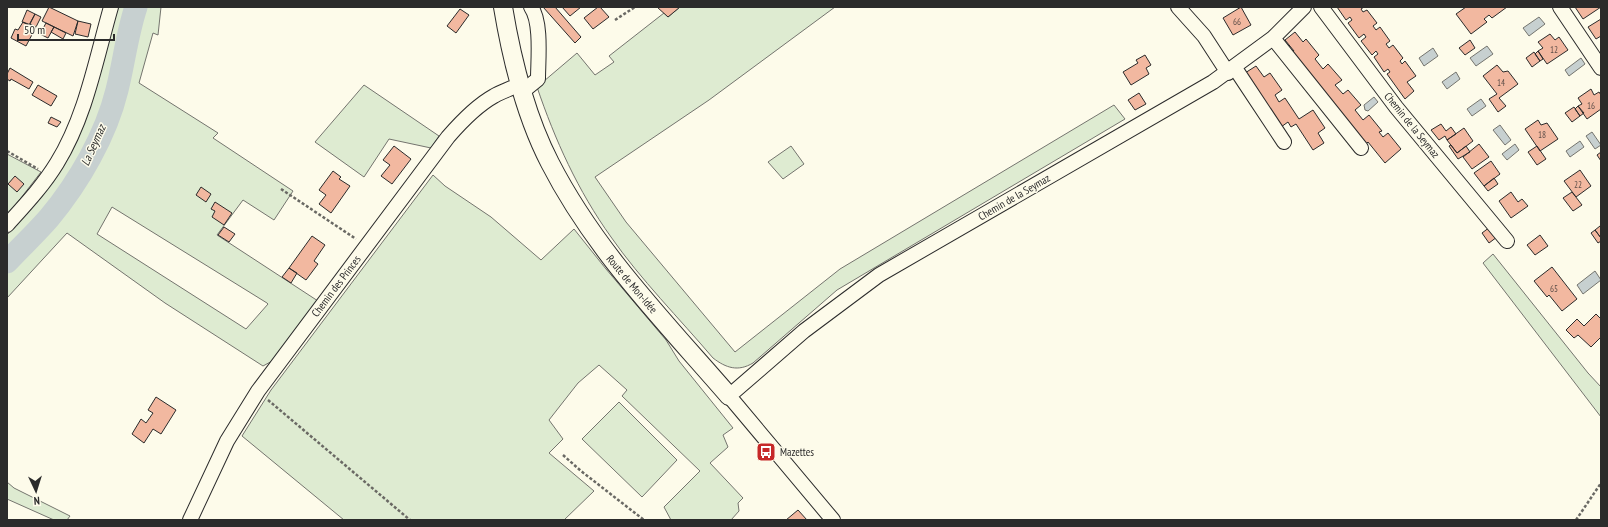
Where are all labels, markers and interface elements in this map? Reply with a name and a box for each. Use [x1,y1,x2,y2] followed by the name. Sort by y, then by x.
[18,16,114,42] scale bar
[1233,16,1241,27] house number: 66
[24,22,45,37] text: 50 m
[1550,44,1558,55] house number: 12
[1497,77,1505,88] house number: 14
[1381,89,1443,161] street label: Chemin de la Seymaz
[1587,100,1595,111] house number: 16
[77,121,109,168] water label: La Seymaz
[1538,129,1546,140] house number: 18
[976,171,1053,223] street label: Chemin de la Seymaz
[1574,179,1582,190] house number: 22
[308,252,364,320] street label: Chemin des Princes
[604,252,661,316] street label: Route de Mon-Idée
[1550,283,1558,294] house number: 65
[755,441,777,463] bus stop icon: Mazettes
[780,445,814,459] place label: Mazettes
[16,471,56,511] north arrow
[33,494,40,508] text: N

